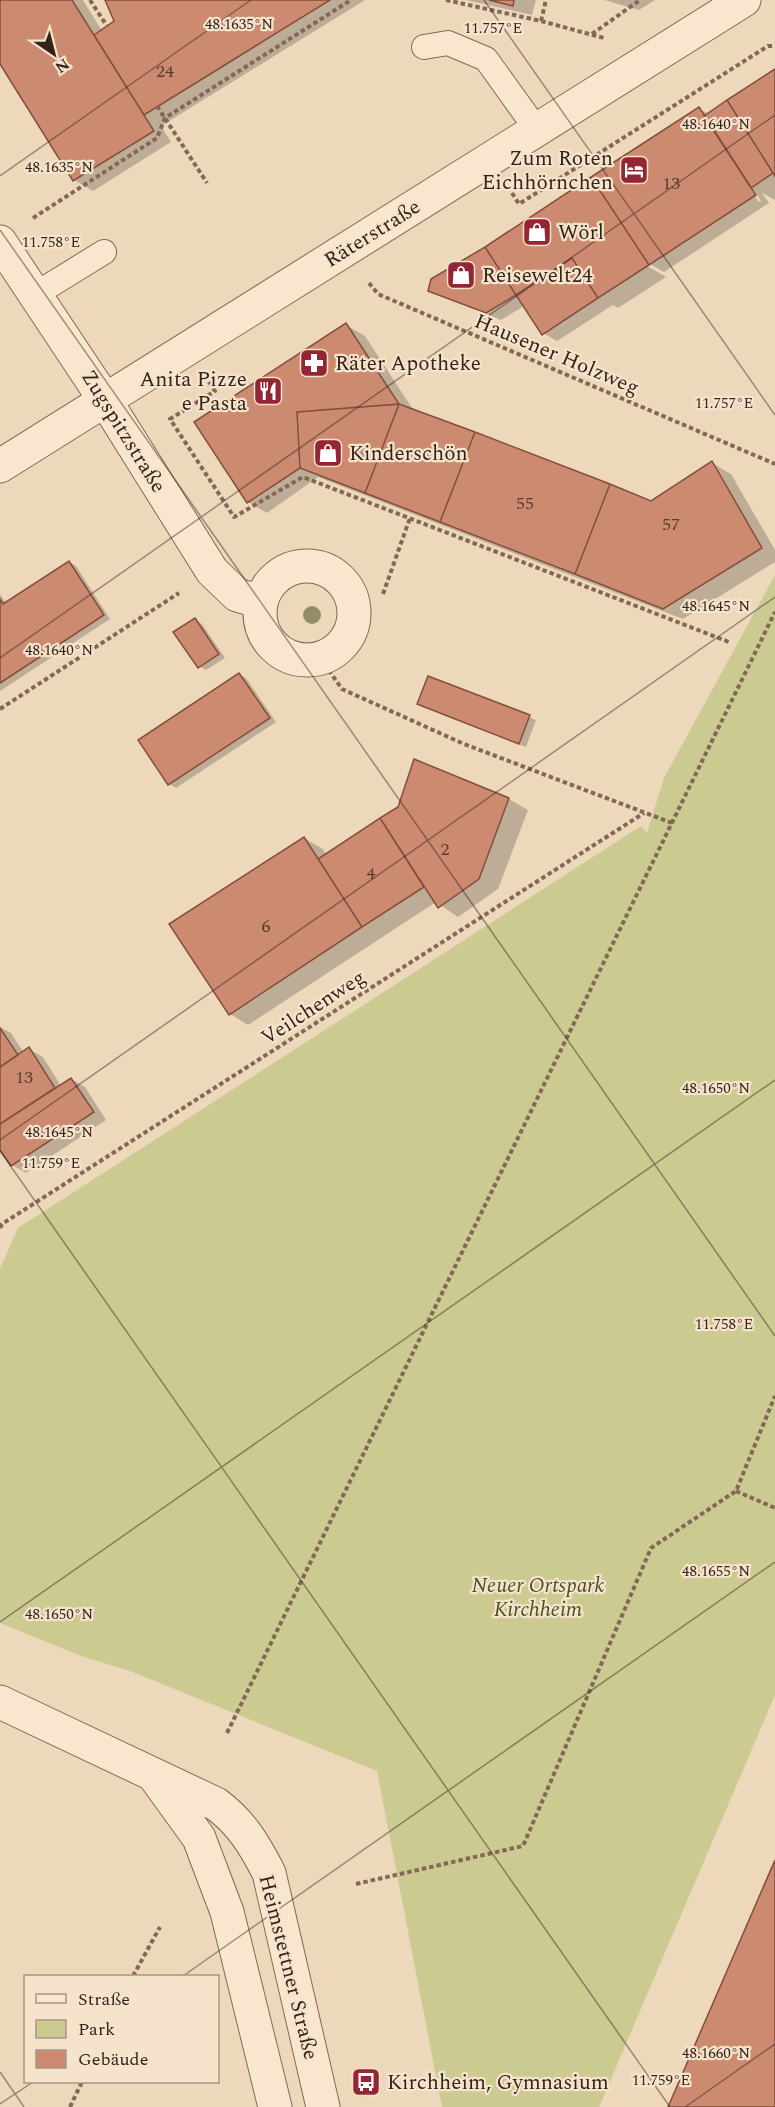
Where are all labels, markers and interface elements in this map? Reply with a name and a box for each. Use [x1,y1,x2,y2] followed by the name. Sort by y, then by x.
[205,13,273,36] text: 48.1635°N
[464,17,522,40] text: 11.757°E
[24,24,84,84] north arrow
[50,52,74,79] text: N
[156,58,174,85] house number: 24
[682,113,750,136] text: 48.1640°N
[482,143,613,199] place label: Zum Roten Eichhörnchen
[618,154,650,186] hotel icon: Zum Roten Eichhörnchen
[25,156,93,179] text: 48.1635°N
[662,170,680,197] house number: 13
[318,192,427,276] street label: Räterstraße
[521,216,553,248] shop icon: Wörl
[558,217,604,249] place label: Wörl
[22,231,80,254] text: 11.758°E
[445,259,477,291] shop icon: Reisewelt24
[482,260,593,292] place label: Reisewelt24
[469,306,644,404] street label: Hausener Holzweg
[298,347,330,379] pharmacy icon: Räter Apotheke
[335,348,481,380] place label: Räter Apotheke
[73,364,174,499] street label: Zugspitzstraße
[139,364,248,420] place label: Anita Pizze e Pasta
[252,375,284,407] restaurant icon: Anita Pizze e Pasta
[695,392,753,415] text: 11.757°E
[312,437,344,469] shop icon: Kinderschön
[349,438,468,470] place label: Kinderschön
[516,490,534,517] house number: 55
[662,511,680,538] house number: 57
[682,595,750,618] text: 48.1645°N
[25,639,93,662] text: 48.1640°N
[441,836,450,863] house number: 2
[367,860,376,887] house number: 4
[262,913,271,940] house number: 6
[255,962,372,1054] street label: Veilchenweg
[15,1064,33,1091] house number: 13
[682,1077,750,1100] text: 48.1650°N
[25,1121,93,1144] text: 48.1645°N
[22,1152,80,1175] text: 11.759°E
[695,1313,753,1336] text: 11.758°E
[682,1560,750,1583] text: 48.1655°N
[472,1570,605,1626] park label: Neuer Ortspark Kirchheim
[25,1603,93,1626] text: 48.1650°N
[250,1871,327,2063] street label: Heimstettner Straße
[24,1975,219,2083] legend
[78,1986,130,2013] text: Straße
[78,2016,115,2043] text: Park
[682,2042,750,2065] text: 48.1660°N
[78,2046,148,2073] text: Gebäude
[350,2066,382,2098] bus stop icon: Kirchheim, Gymnasium
[387,2067,609,2099] place label: Kirchheim, Gymnasium
[632,2069,690,2092] text: 11.759°E

